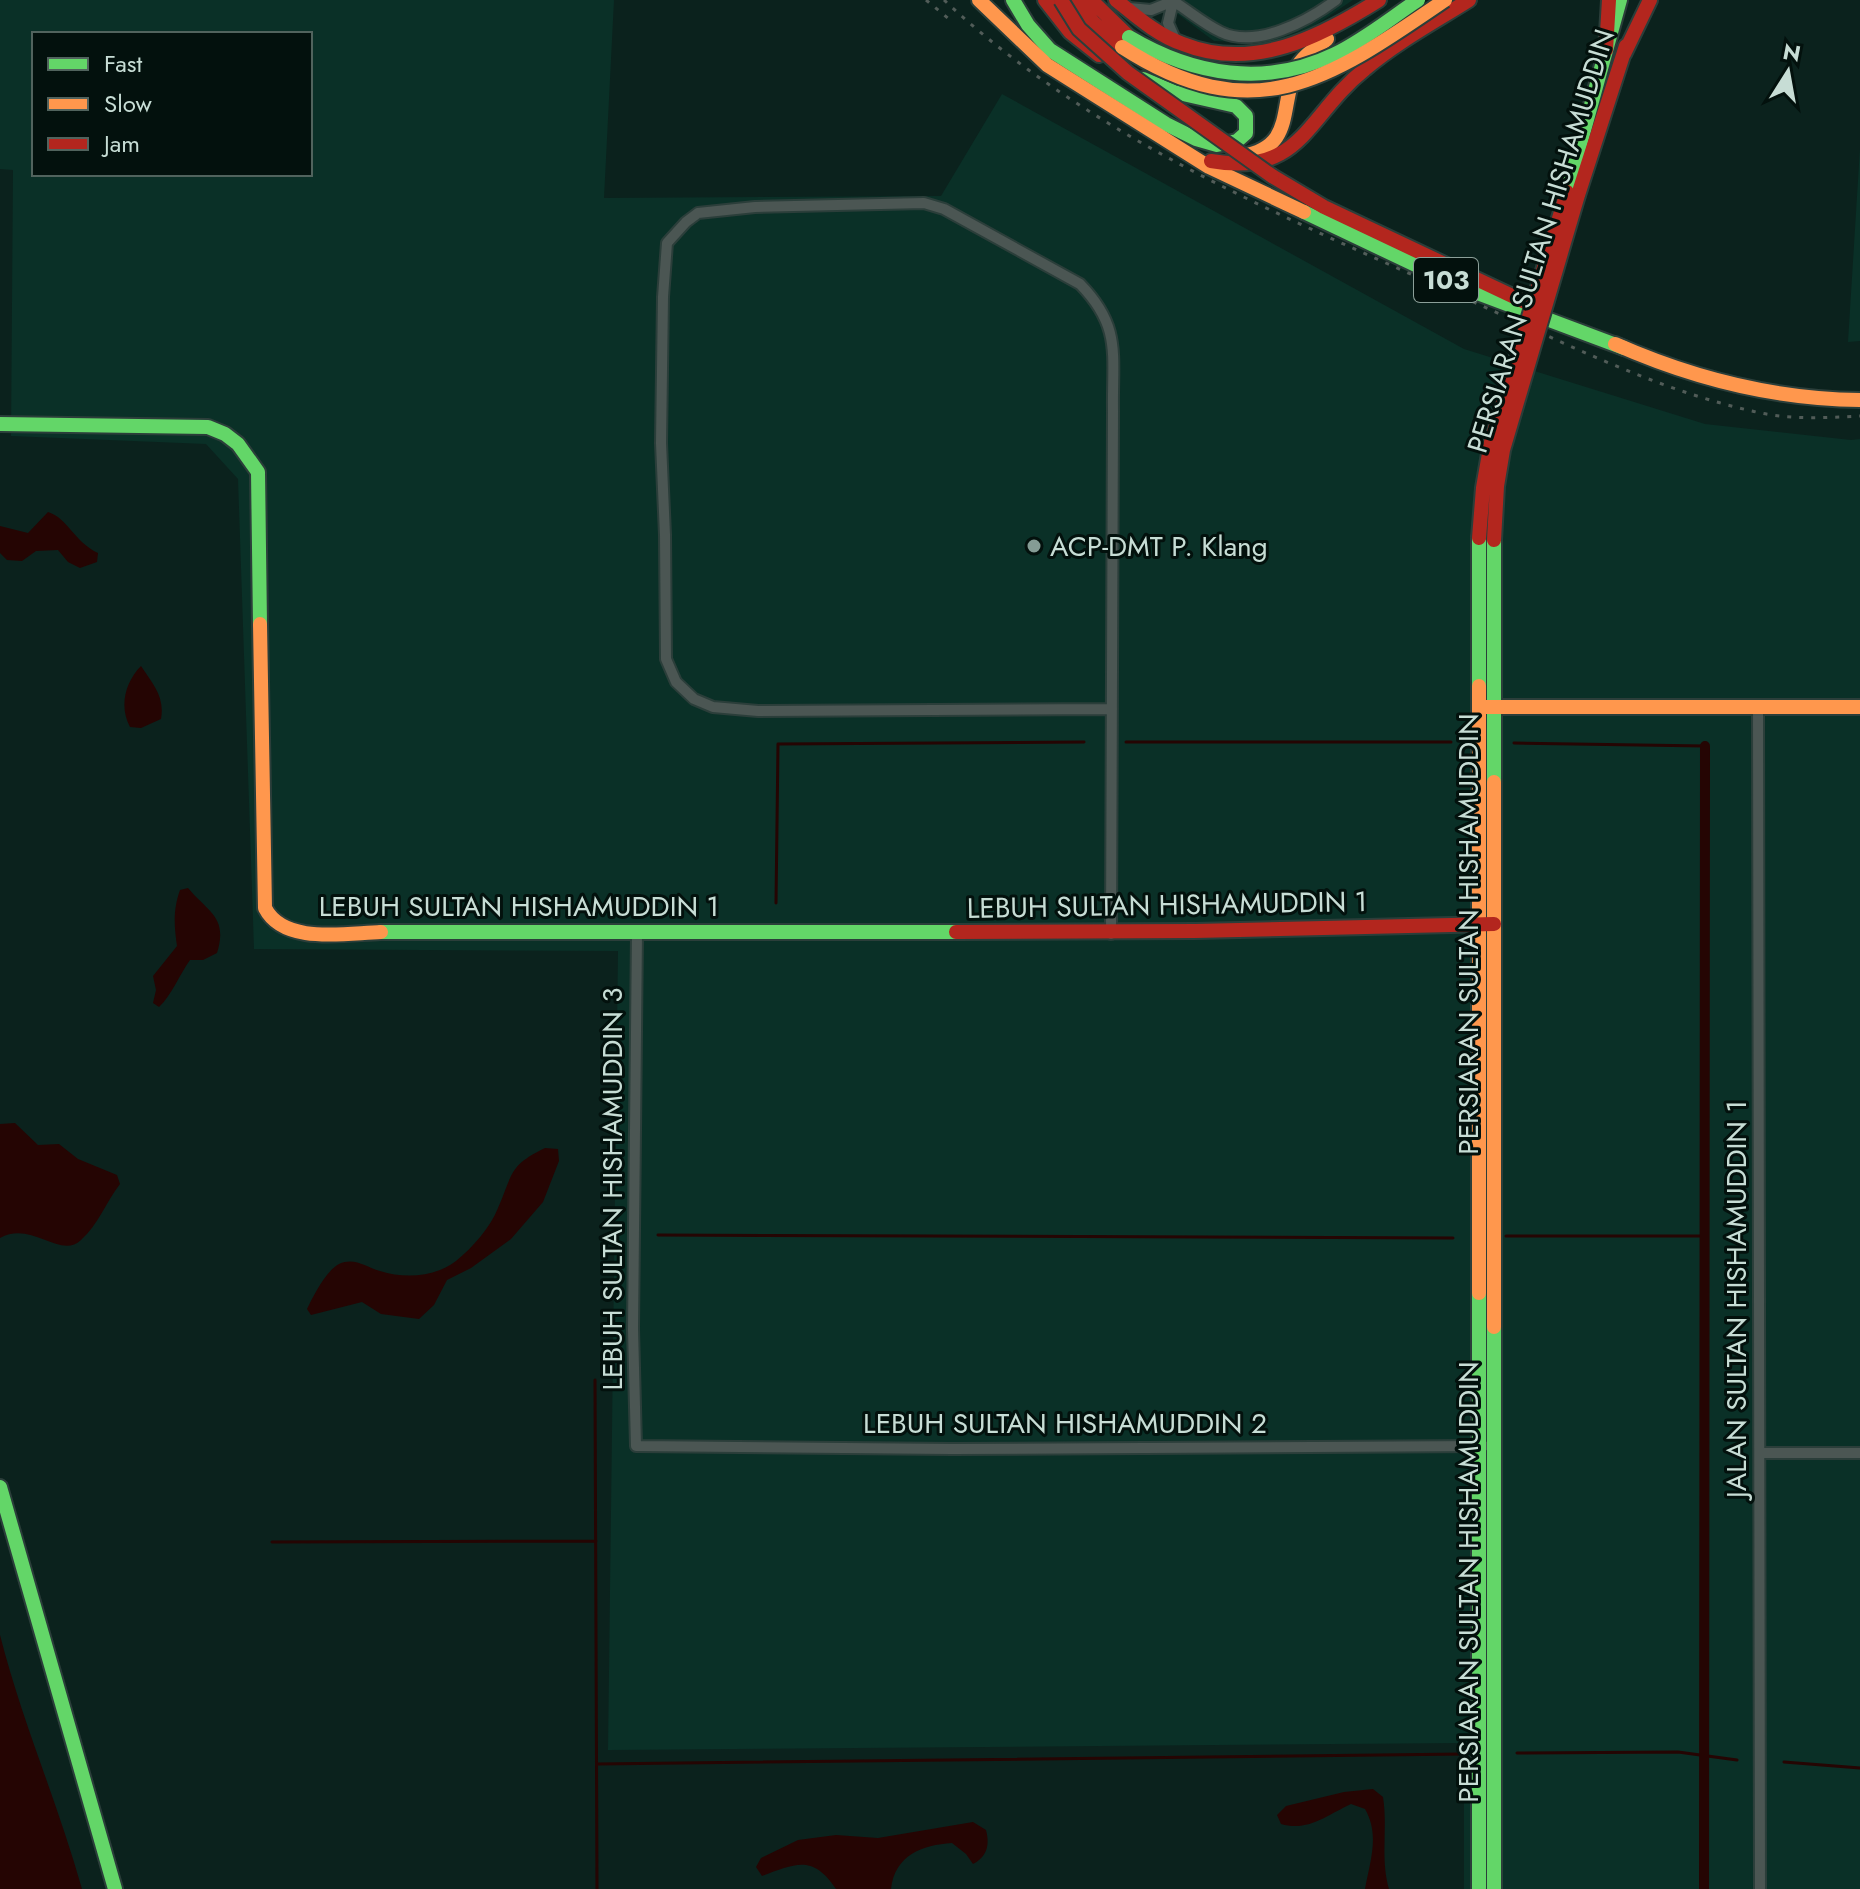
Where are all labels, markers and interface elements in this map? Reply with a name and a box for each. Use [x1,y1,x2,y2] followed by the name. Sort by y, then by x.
[1457,24,1625,458] street label: PERSIARAN SULTAN HISHAMUDDIN
[32,32,312,176] legend
[1748,32,1828,112] north arrow
[1780,35,1803,70] text: N
[104,46,142,81] text: Fast
[104,86,152,121] text: Slow
[101,126,140,161] text: Jam
[1414,258,1478,302] road number: 103
[1050,526,1268,567] place label: ACP-DMT P. Klang
[1025,537,1043,555] marker: ACP-DMT P. Klang
[1448,713,1489,1155] street label: PERSIARAN SULTAN HISHAMUDDIN
[966,881,1368,929] street label: LEBUH SULTAN HISHAMUDDIN 1
[319,886,719,927] street label: LEBUH SULTAN HISHAMUDDIN 1
[592,987,633,1391] street label: LEBUH SULTAN HISHAMUDDIN 3
[1716,1100,1757,1502] street label: JALAN SULTAN HISHAMUDDIN 1
[1448,1361,1489,1803] street label: PERSIARAN SULTAN HISHAMUDDIN
[863,1403,1267,1444] street label: LEBUH SULTAN HISHAMUDDIN 2

